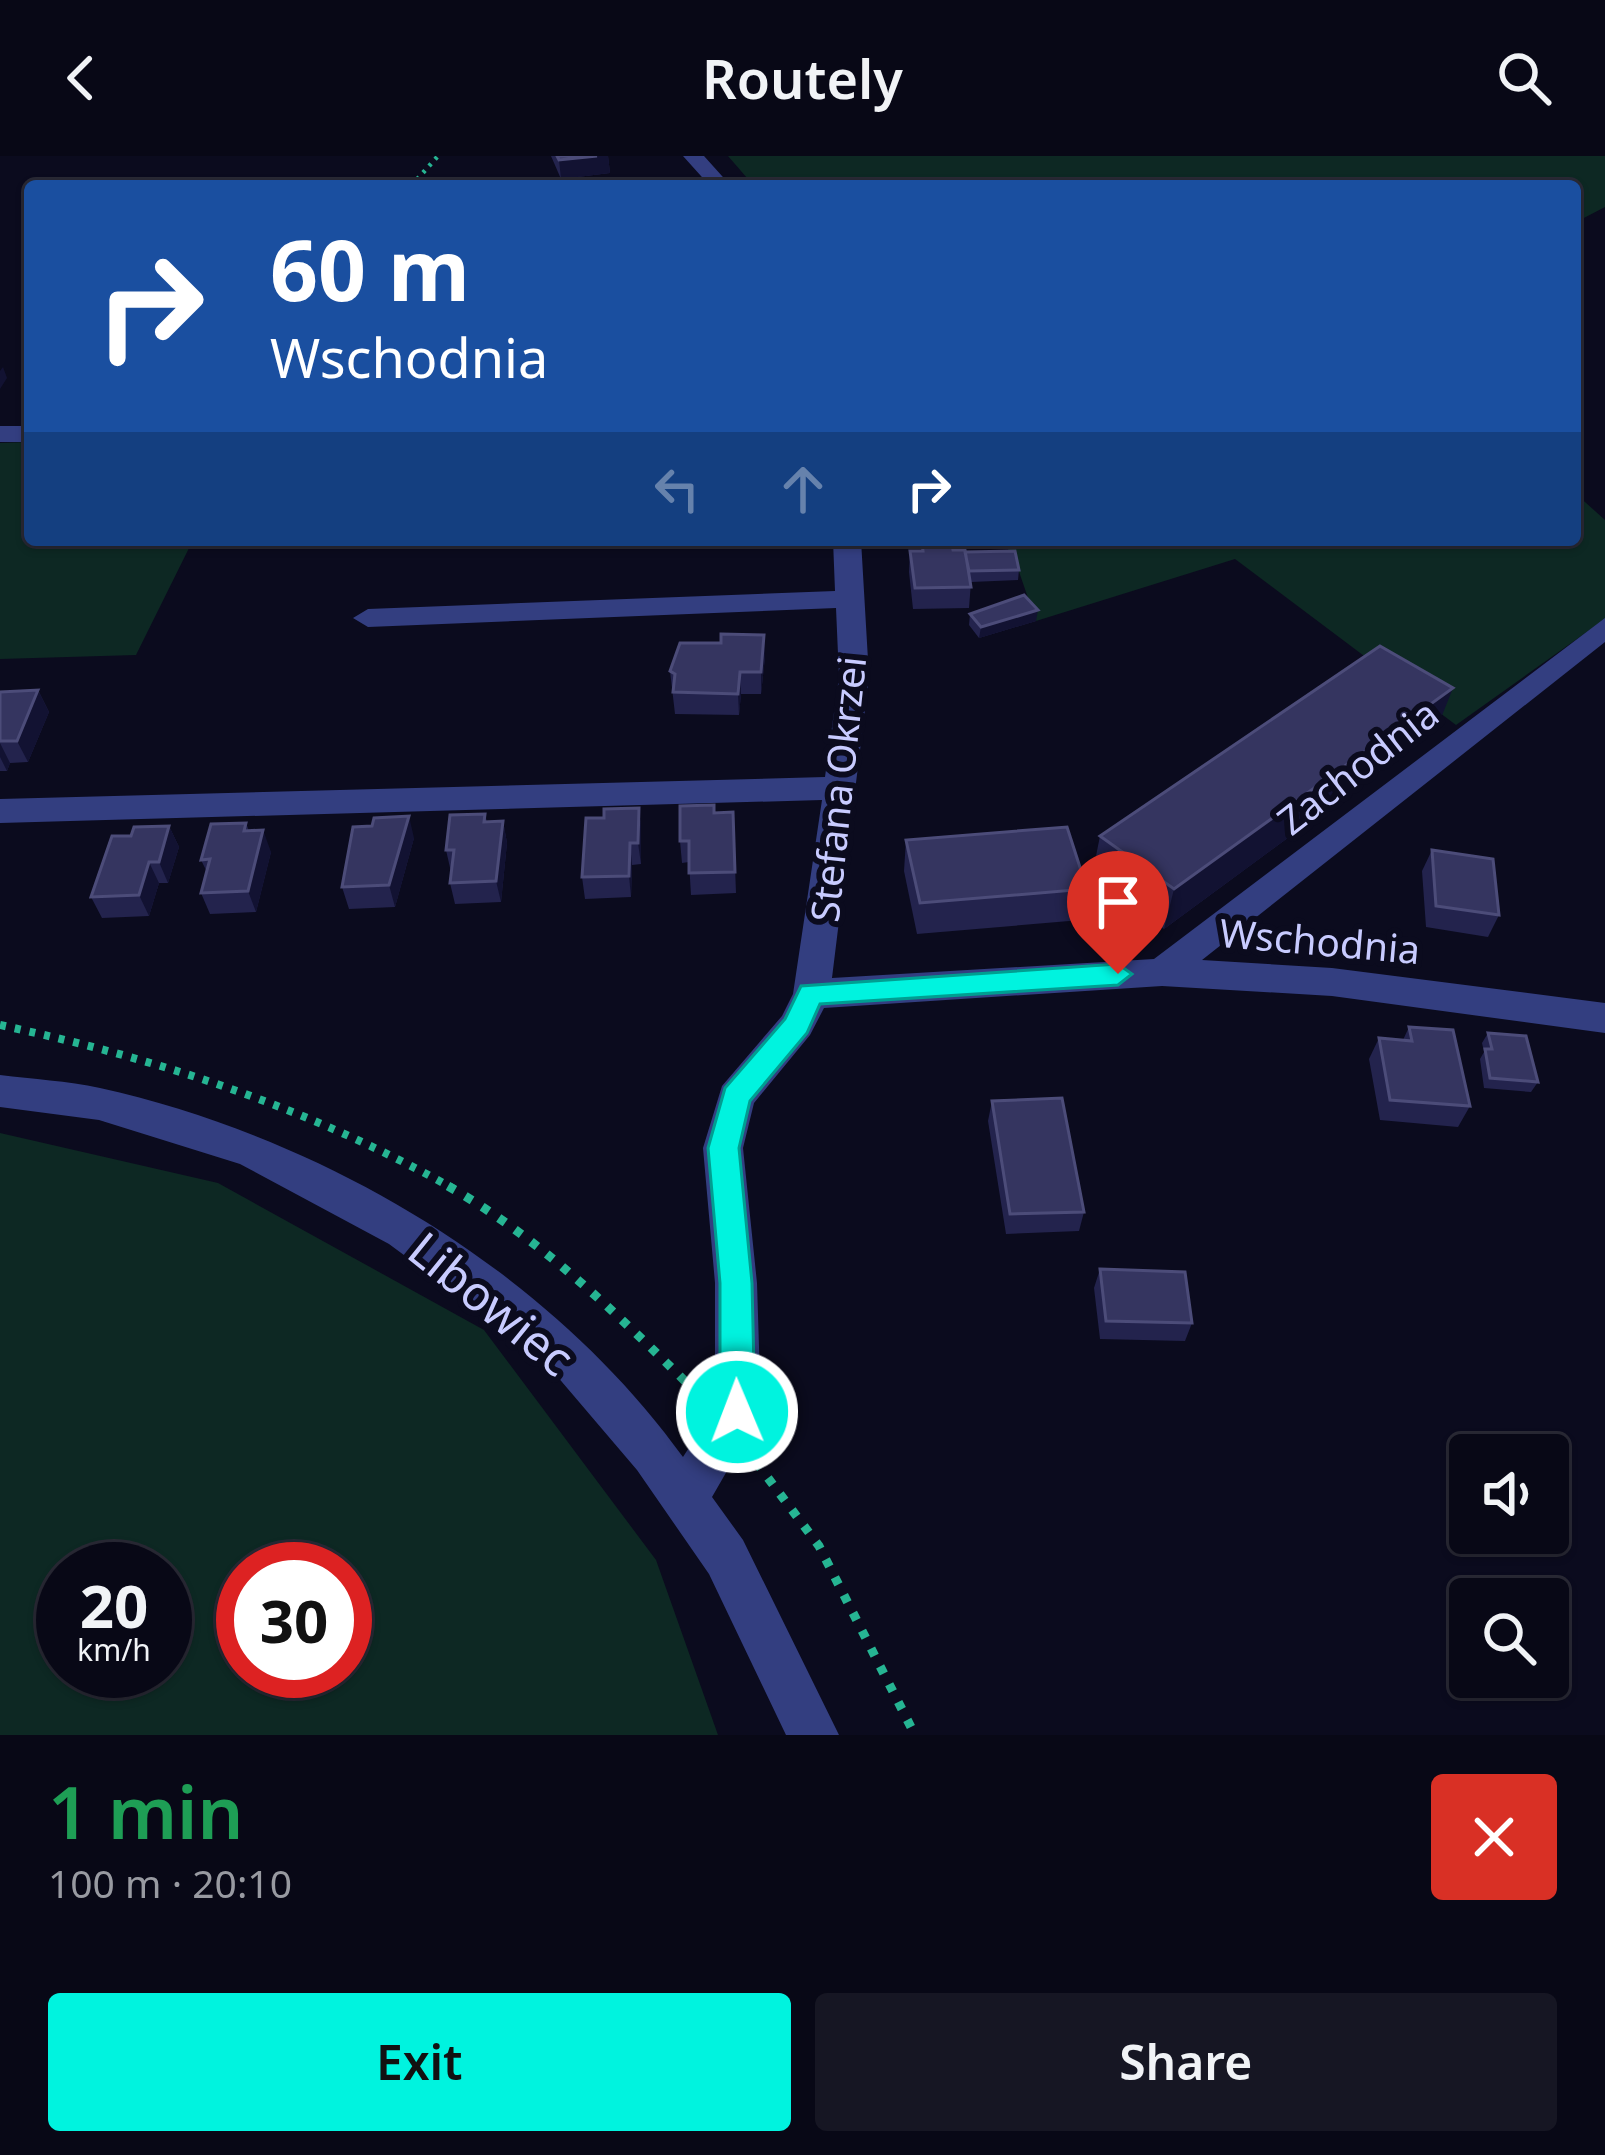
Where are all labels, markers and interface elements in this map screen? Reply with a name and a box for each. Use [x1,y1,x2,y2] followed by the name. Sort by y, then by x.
[702,41,903,115] text: Routely
[48,45,114,111] icon: back
[1491,45,1557,111] icon: search
[270,211,470,326] text: 60 m
[72,228,228,384] icon: right
[270,320,548,394] text: Wschodnia
[644,456,710,522] icon: left
[770,456,836,522] icon: ahead
[896,456,962,522] icon: right
[797,654,877,924] street label: Stefana Okrzei
[1266,686,1448,846] street label: Zachodnia
[1067,851,1169,974] pin
[1085,869,1151,935] icon: arrive
[1218,905,1422,975] street label: Wschodnia
[396,1216,588,1390] street label: Libowiec
[674,1349,800,1475] position arrow
[1449,1434,1569,1698] map controls
[1449,1434,1569,1554] button: sound
[216,1542,372,1698] speed limit sign: 30
[80,1564,148,1646] text: 20
[1449,1578,1569,1698] button: search
[77,1629,151,1670] text: km/h
[48,1762,243,1860] text: 1 min
[1431,1774,1557,1900] button: close
[48,1856,292,1909] text: 100 m · 20:10
[48,1993,791,2131] button: Exit
[815,1993,1557,2131] button: Share

